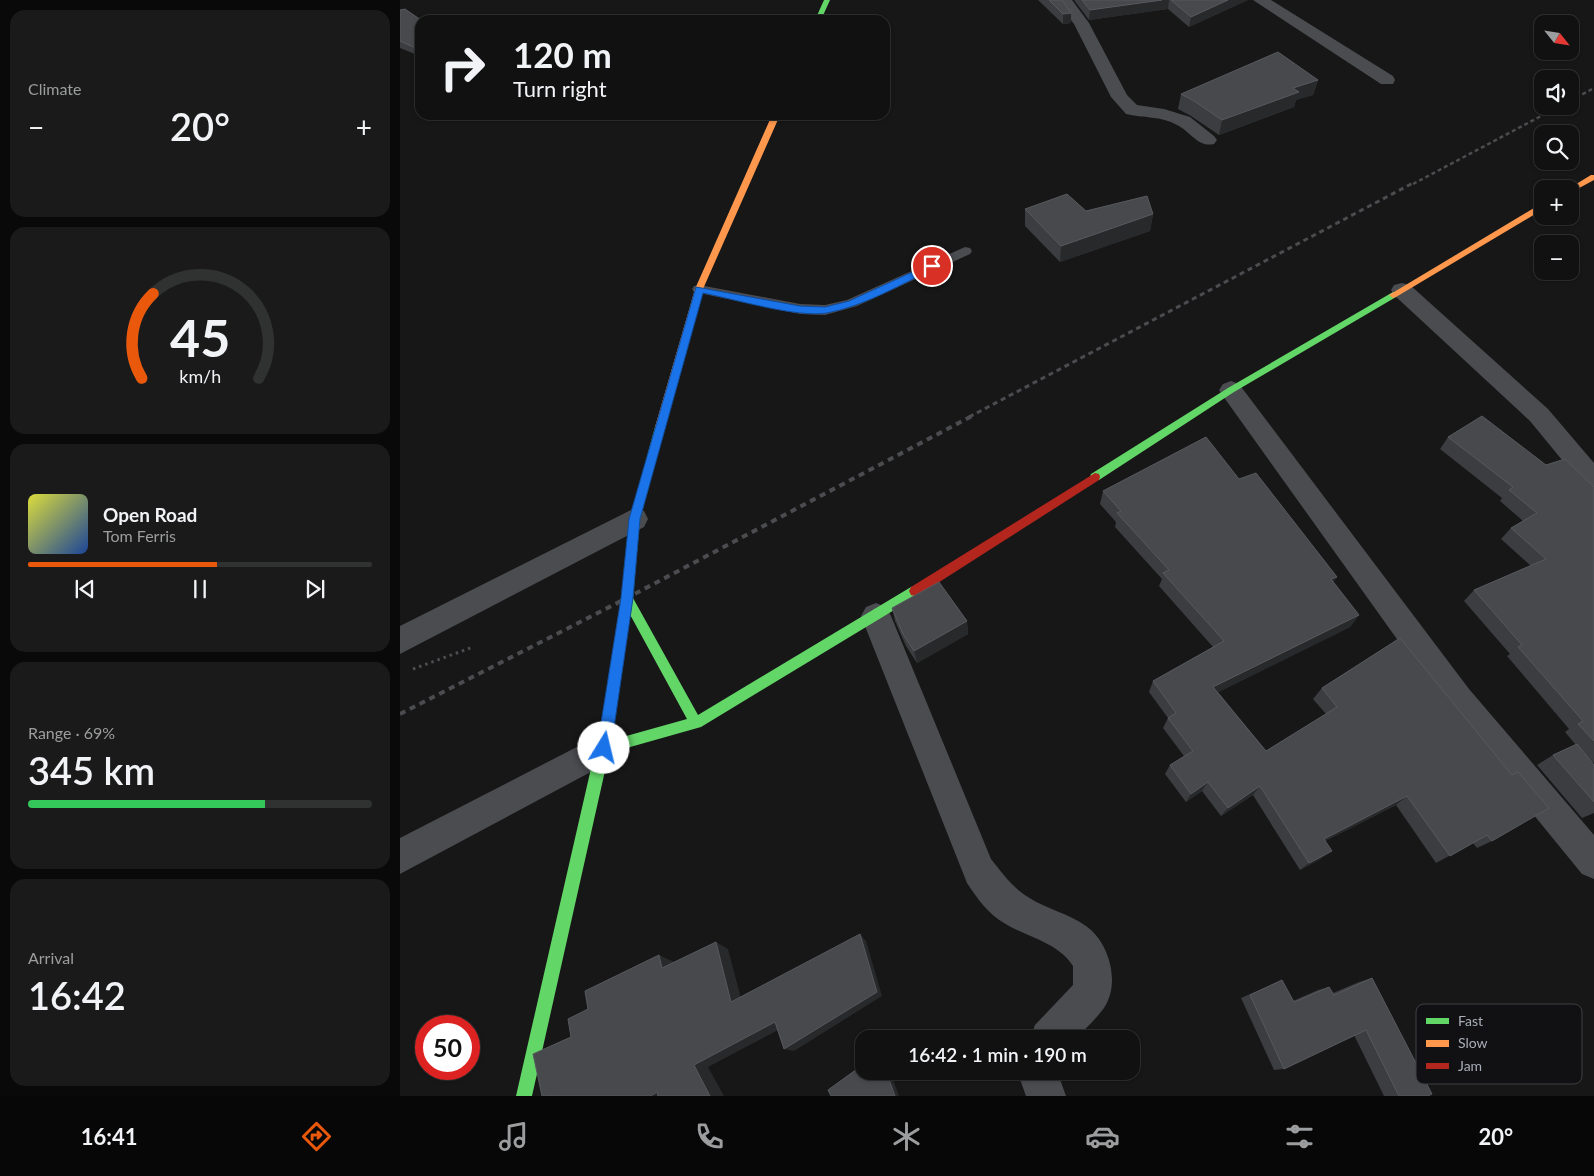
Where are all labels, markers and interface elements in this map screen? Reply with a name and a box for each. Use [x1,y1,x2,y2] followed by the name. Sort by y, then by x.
[1534,15,1579,60] north arrow
[1534,15,1579,280] map controls
[513,33,612,75] text: 120 m
[430,35,495,100] icon: right
[1534,70,1579,115] button: sound
[513,75,607,102] text: Turn right
[28,79,81,98] text: Climate
[170,103,230,149] text: 20°
[28,110,44,144] text: −
[356,110,372,144] text: +
[1534,125,1579,170] button: search
[1534,180,1579,225] button: +
[1534,235,1579,280] button: −
[911,245,953,287] pin
[918,252,946,280] icon: arrive
[170,306,230,368] text: 45
[179,365,221,387] text: km/h
[103,503,197,526] text: Open Road
[103,526,176,545] text: Tom Ferris
[71,575,99,603] icon: previous
[186,575,214,603] icon: pause
[301,575,329,603] icon: next
[577,721,629,773] position arrow
[28,723,115,742] text: Range · 69%
[28,747,155,793] text: 345 km
[28,948,74,967] text: Arrival
[28,972,126,1018] text: 16:42
[1416,1004,1582,1084] legend
[1458,1012,1483,1029] text: Fast
[415,1015,480,1080] speed limit sign: 50
[1458,1034,1488,1051] text: Slow
[908,1043,1087,1066] text: 16:42 · 1 min · 190 m
[1458,1057,1482,1074] text: Jam
[299,1119,334,1154] icon: directions
[496,1119,531,1154] icon: music
[692,1119,727,1154] icon: phone
[889,1119,924,1154] icon: climate
[1085,1119,1120,1154] icon: car
[1282,1119,1317,1154] icon: filters
[81,1123,138,1150] text: 16:41
[1478,1123,1513,1150] text: 20°

